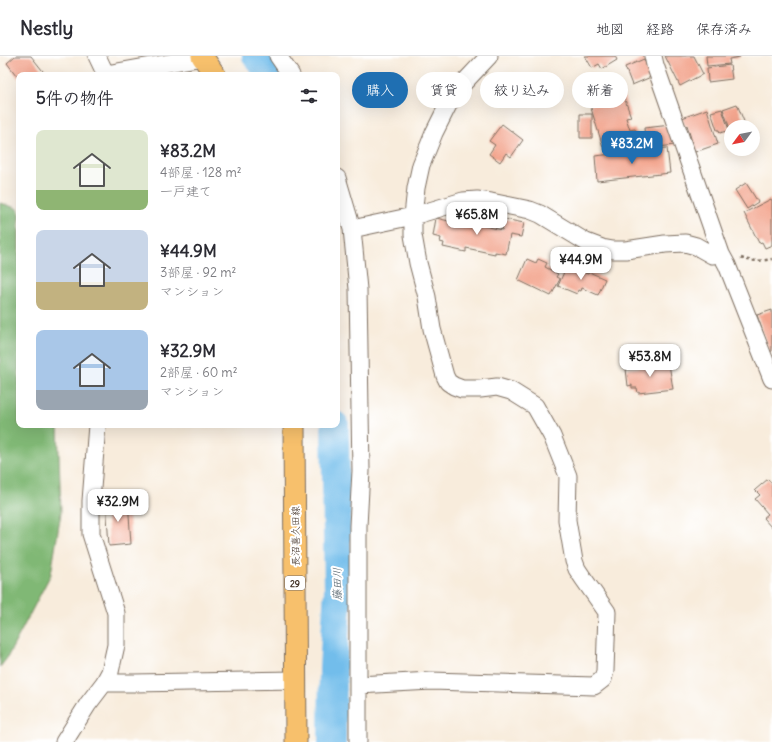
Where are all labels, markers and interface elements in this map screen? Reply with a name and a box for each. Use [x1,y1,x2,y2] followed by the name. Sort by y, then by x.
[20,16,73,40] text: Nestly
[596,20,624,38] text: 地図
[646,20,674,38] text: 経路
[696,20,752,38] text: 保存済み
[352,72,408,108] chip: 購入
[416,72,472,108] chip: 賃貸
[480,72,564,108] chip: 絞り込み
[572,72,628,108] chip: 新着
[298,85,320,107] icon: filters
[36,87,114,109] text: 5件の物件
[724,120,760,156] north arrow
[724,120,760,156] map controls
[599,131,665,165] pin: ¥83.2M
[611,135,653,152] text: ¥83.2M
[160,140,216,162] text: ¥83.2M
[68,146,116,194] icon: home
[160,164,242,181] text: 4部屋 · 128 m²
[160,183,212,200] text: 一戸建て
[444,202,510,236] pin: ¥65.8M
[455,206,499,223] text: ¥65.8M
[160,240,217,262] text: ¥44.9M
[68,246,116,294] icon: home
[548,247,614,281] pin: ¥44.9M
[559,251,603,268] text: ¥44.9M
[160,264,236,281] text: 3部屋 · 92 m²
[160,283,224,300] text: マンション
[160,340,216,362] text: ¥32.9M
[617,344,683,378] pin: ¥53.8M
[68,346,116,394] icon: home
[628,348,672,365] text: ¥53.8M
[160,364,238,381] text: 2部屋 · 60 m²
[160,383,224,400] text: マンション
[85,489,151,523] pin: ¥32.9M
[97,493,139,510] text: ¥32.9M
[289,506,302,566] street label: 長沼喜久田線
[330,568,344,601] water label: 藤田川
[285,576,305,590] road number: 29

